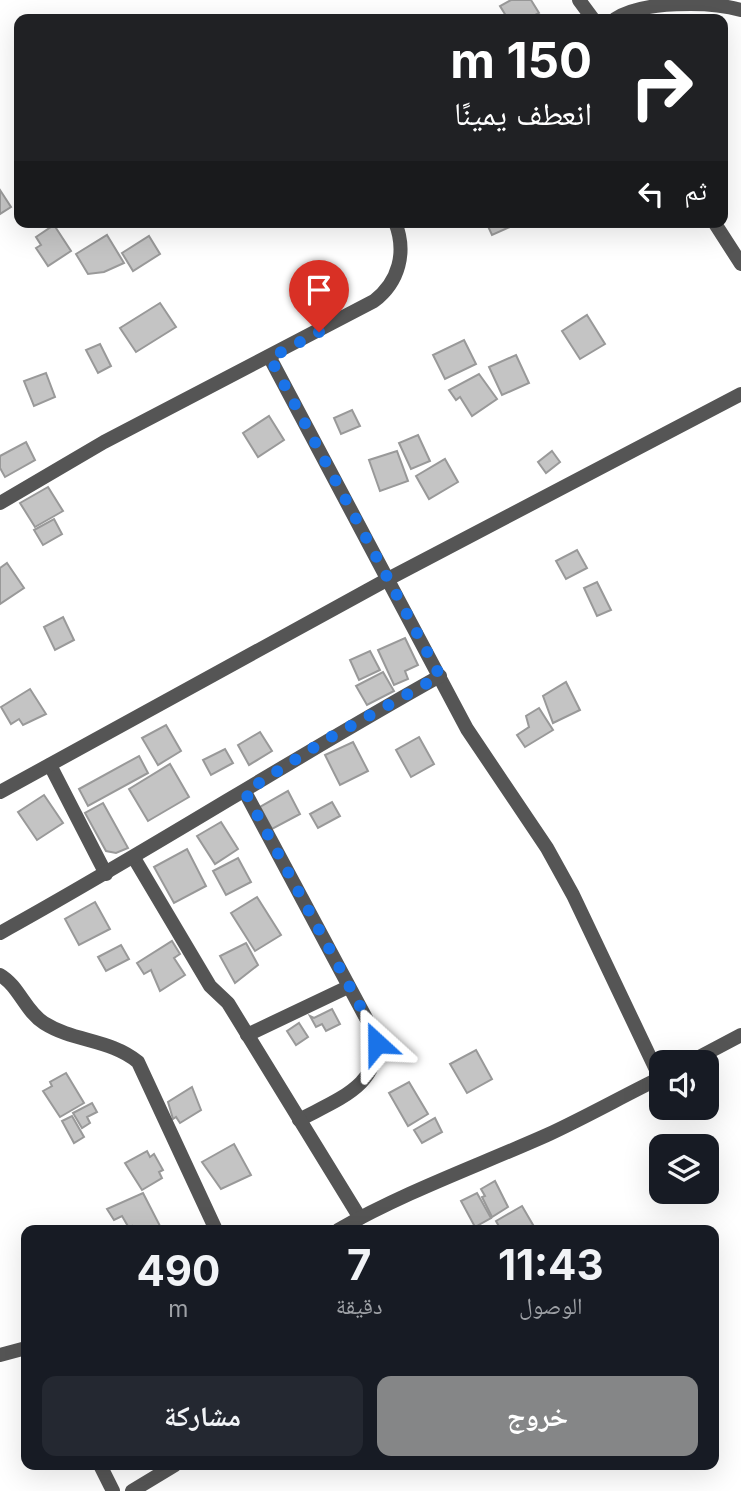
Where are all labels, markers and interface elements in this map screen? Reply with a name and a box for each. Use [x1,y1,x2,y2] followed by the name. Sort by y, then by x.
[450,31,592,90] text: 150 m
[616,42,707,133] icon: right
[454,94,592,133] text: انعطف يمينًا
[632,175,670,213] icon: left
[684,175,707,206] text: ثم
[289,260,349,332] pin
[300,271,338,309] icon: arrive
[340,1006,414,1080] position arrow
[649,1050,719,1204] map controls
[649,1050,719,1120] button: sound
[649,1134,719,1204] button: layers
[347,1239,371,1290] text: 7
[498,1239,604,1290] text: 11:43
[136,1245,220,1296] text: 490
[336,1292,383,1320] text: دقيقة
[519,1292,583,1320] text: الوصول
[168,1295,188,1323] text: m
[42,1376,363,1456] button: مشاركة
[377,1376,698,1456] button: خروج

